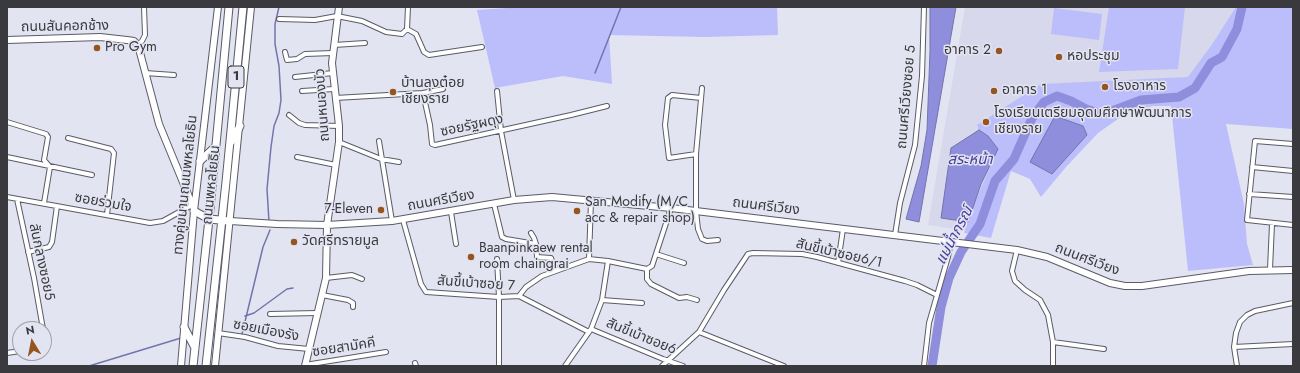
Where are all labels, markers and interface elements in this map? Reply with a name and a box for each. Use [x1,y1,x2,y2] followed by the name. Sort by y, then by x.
[21,18,109,36] street label: ถนนสันคอกช้าง
[105,40,157,56] place label: Pro Gym
[92,43,102,53] marker: Pro Gym
[944,43,991,59] place label: อาคาร 2
[894,44,920,150] street label: ถนนศรีเวียงซอย 5
[994,46,1004,56] marker: อาคาร 2
[1067,49,1120,65] place label: หอประชุม
[1054,52,1064,62] marker: หอประชุม
[228,66,244,88] road number: 1
[312,68,334,142] street label: ถนนหนองบัว
[401,76,464,108] place label: บ้านลุงต๋อย เชียงราย
[1113,79,1166,95] place label: โรงอาหาร
[1100,82,1110,92] marker: โรงอาหาร
[1002,83,1047,99] place label: อาคาร 1
[989,86,999,96] marker: อาคาร 1
[388,87,398,97] marker: บ้านลุงต๋อย เชียงราย
[994,106,1192,138] place label: โรงเรียนเตรียมอุดมศึกษาพัฒนาการ เชียงราย
[439,111,505,141] street label: ซอยรัฐผดุง
[170,114,202,256] street label: ทางคู่ขนานถนนพหลโยธิน
[981,117,991,127] marker: โรงเรียนเตรียมอุดมศึกษาพัฒนาการ เชียงราย
[199,144,225,226] street label: ถนนพหลโยธิน
[947,151,993,169] water label: สระหน้า
[406,187,476,215] street label: ถนนศรีเวียง
[73,190,133,216] street label: ซอยร่วมใจ
[585,195,695,228] place label: San Modify (M/C acc & repair shop)
[731,195,801,219] street label: ถนนศรีเวียง
[324,202,373,218] place label: 7-Eleven
[932,204,978,268] water label: แม่น้ำกรณ์
[376,205,386,215] marker: 7-Eleven
[572,206,582,216] marker: San Modify (M/C acc & repair shop)
[25,222,57,302] street label: สันกลางซอย5
[302,234,379,250] place label: วัดศรีทรายมูล
[794,236,884,272] street label: สันขี้เบ้าซอย6/1
[289,237,299,247] marker: วัดศรีทรายมูล
[1052,240,1122,280] street label: ถนนศรีเวียง
[479,241,593,274] place label: Baanpinkaew rental room chaingrai
[466,252,476,262] marker: Baanpinkaew rental room chaingrai
[436,273,516,295] street label: สันขี้เบ้าซอย 7
[603,315,679,359] street label: สันขี้เบ้าซอย6
[232,316,300,346] street label: ซอยเมืองรัง
[12,321,52,361] north arrow
[24,322,36,339] text: N
[311,335,377,361] street label: ซอยสามัคคี

